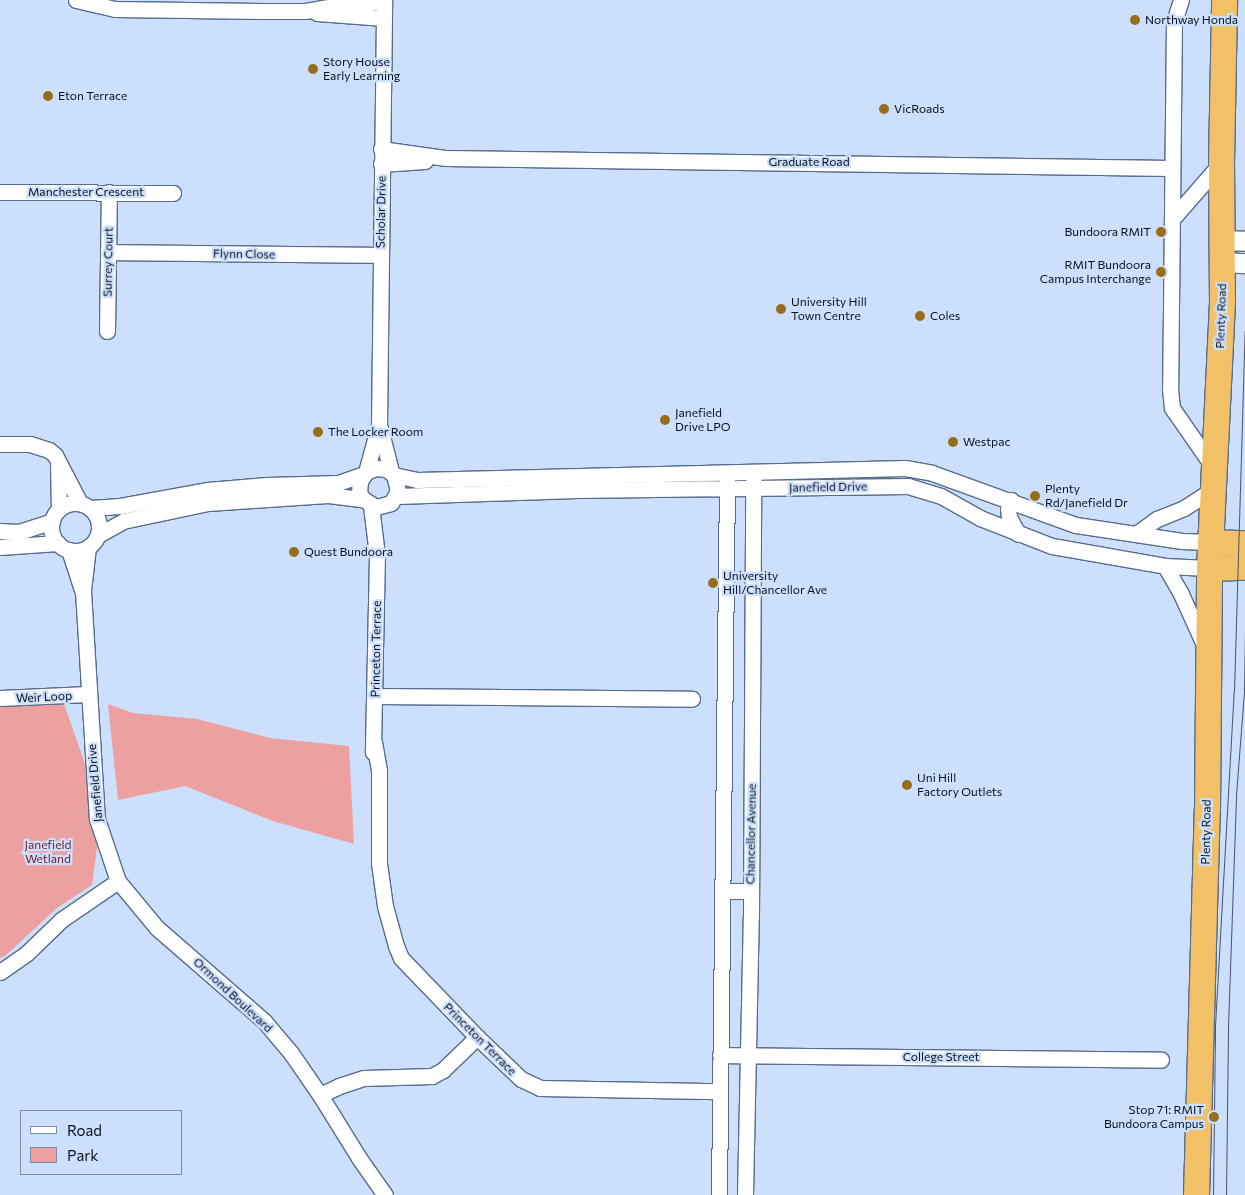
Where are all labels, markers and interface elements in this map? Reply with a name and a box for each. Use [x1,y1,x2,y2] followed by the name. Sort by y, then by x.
[1145,13,1238,27] place label: Northway Honda
[1129,14,1141,26] marker: Northway Honda
[323,55,400,83] place label: Story House Early Learning
[307,63,319,75] marker: Story House Early Learning
[58,89,127,103] place label: Eton Terrace
[42,90,54,102] marker: Eton Terrace
[894,102,945,116] place label: VicRoads
[878,103,890,115] marker: VicRoads
[768,155,850,169] street label: Graduate Road
[373,176,389,248] street label: Scholar Drive
[28,185,144,199] street label: Manchester Crescent
[1065,225,1151,239] place label: Bundoora RMIT
[1155,226,1167,238] marker: Bundoora RMIT
[100,227,116,297] street label: Surrey Court
[213,246,275,262] street label: Flynn Close
[1040,258,1151,286] place label: RMIT Bundoora Campus Interchange
[1155,266,1167,278] marker: RMIT Bundoora Campus Interchange
[1213,283,1229,349] street label: Plenty Road
[791,295,867,323] place label: University Hill Town Centre
[775,303,787,315] marker: University Hill Town Centre
[930,309,960,323] place label: Coles
[914,310,926,322] marker: Coles
[675,406,730,434] place label: Janefield Drive LPO
[659,414,671,426] marker: Janefield Drive LPO
[328,425,423,439] place label: The Locker Room
[312,426,324,438] marker: The Locker Room
[963,435,1010,449] place label: Westpac
[947,436,959,448] marker: Westpac
[789,479,867,495] street label: Janefield Drive
[1045,482,1128,510] place label: Plenty Rd/Janefield Dr
[1029,490,1041,502] marker: Plenty Rd/Janefield Dr
[304,545,393,559] place label: Quest Bundoora
[288,546,300,558] marker: Quest Bundoora
[723,569,827,597] place label: University Hill/Chancellor Ave
[707,577,719,589] marker: University Hill/Chancellor Ave
[368,601,384,697] street label: Princeton Terrace
[16,688,72,706] street label: Weir Loop
[84,743,106,823] street label: Janefield Drive
[917,771,1002,799] place label: Uni Hill Factory Outlets
[901,779,913,791] marker: Uni Hill Factory Outlets
[743,783,759,885] street label: Chancellor Avenue
[1198,799,1214,865] street label: Plenty Road
[24,838,72,866] park label: Janefield Wetland
[190,955,276,1035] street label: Ormond Boulevard
[441,1000,519,1078] street label: Princeton Terrace
[903,1050,979,1064] street label: College Street
[1104,1103,1204,1131] place label: Stop 71: RMIT Bundoora Campus
[20,1110,182,1175] legend
[1208,1111,1220,1123] marker: Stop 71: RMIT Bundoora Campus
[67,1121,102,1139] text: Road
[67,1146,98,1164] text: Park

